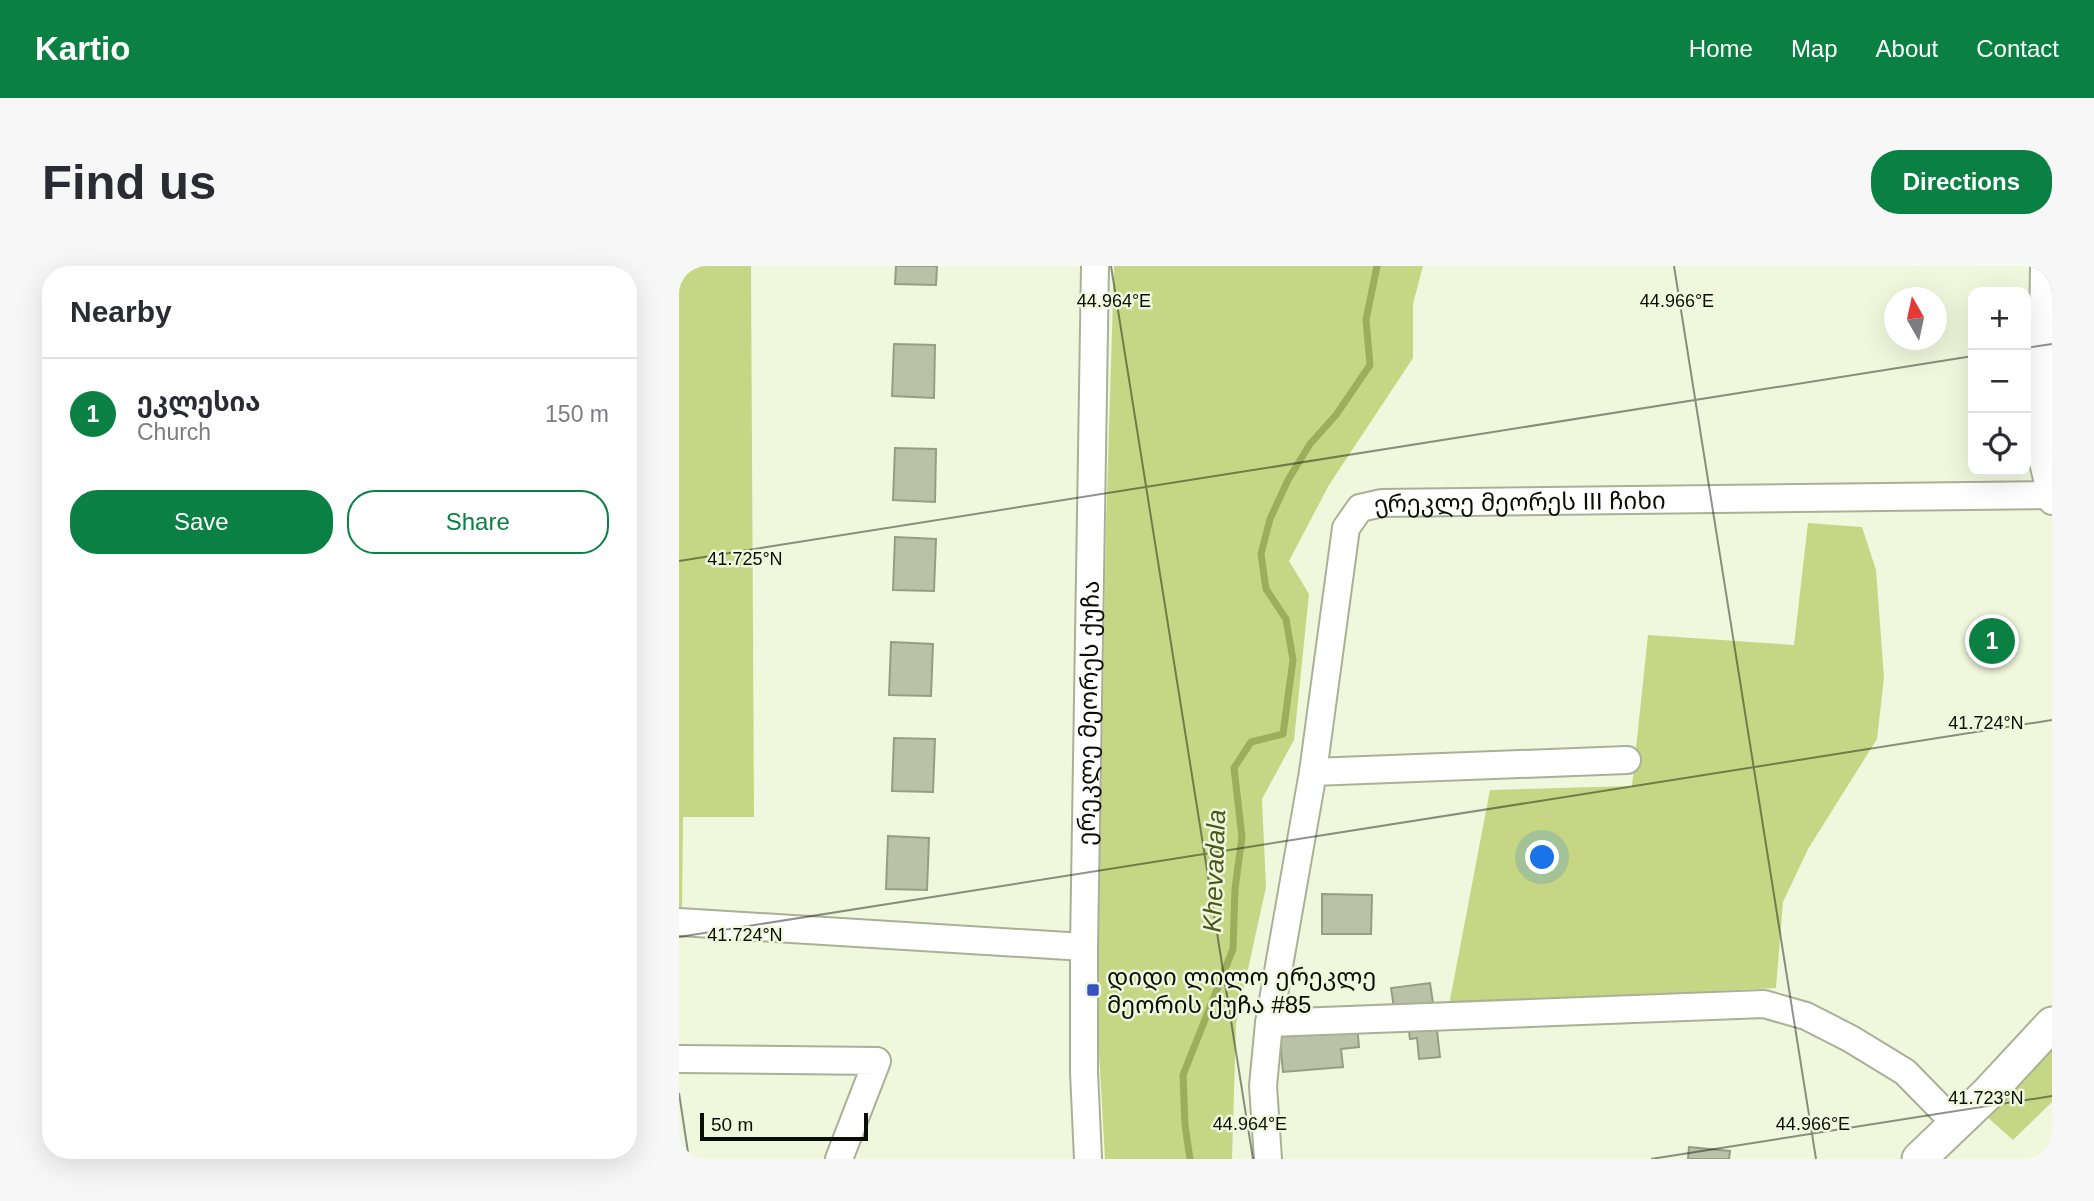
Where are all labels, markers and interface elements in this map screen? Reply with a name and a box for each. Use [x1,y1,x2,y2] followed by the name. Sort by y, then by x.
[35,30,130,67] text: Kartio
[1689,35,1753,62] text: Home
[1791,35,1838,62] text: Map
[1876,35,1938,62] text: About
[1976,35,2059,62] text: Contact
[1871,150,2052,214] button: Directions
[42,155,216,209] text: Find us
[1884,287,1947,350] north arrow
[1968,287,2031,476] map controls
[1968,287,2031,350] button: +
[1077,291,1151,311] text: 44.964°E
[1640,291,1714,311] text: 44.966°E
[70,295,172,328] text: Nearby
[1968,350,2031,413] button: −
[137,387,261,417] text: ეკლესია
[87,401,99,427] text: 1
[545,401,609,427] text: 150 m
[1968,413,2031,476] button: locate
[137,419,211,445] text: Church
[1371,486,1666,519] street label: ერეკლე მეორეს III ჩიხი
[70,490,333,554] button: Save
[347,490,609,554] button: Share
[707,549,783,569] text: 41.725°N
[1072,580,1104,846] street label: ერეკლე მეორეს ქუჩა
[1969,615,2015,667] pin: 1
[1948,713,2024,733] text: 41.724°N
[1197,809,1231,933] water label: Khevadala
[1525,840,1559,874] your location
[707,925,783,945] text: 41.724°N
[1107,963,1376,1019] place label: დიდი ლილო ერეკლე მეორის ქუჩა #85
[1085,982,1101,998] marker: დიდი ლილო ერეკლე მეორის ქუჩა #85
[1948,1088,2024,1108] text: 41.723°N
[700,1110,868,1142] scale bar
[711,1114,753,1135] text: 50 m
[1213,1114,1287,1134] text: 44.964°E
[1776,1114,1850,1134] text: 44.966°E

